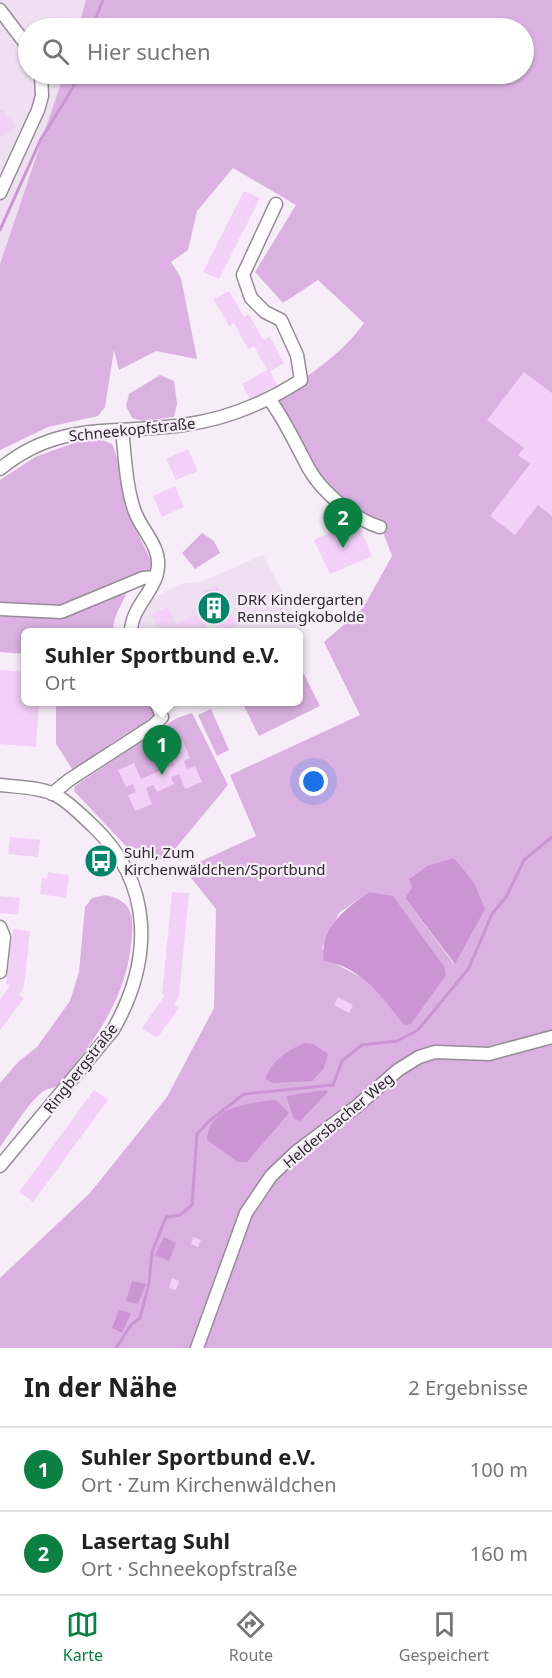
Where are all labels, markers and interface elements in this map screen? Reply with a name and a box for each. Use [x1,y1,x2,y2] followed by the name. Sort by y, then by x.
[18,18,534,84] search box
[39,35,72,68] icon: search
[87,36,211,66] text: Hier suchen
[68,412,196,446] street label: Schneekopfstraße
[324,498,362,548] pin: 2
[237,589,364,626] place label: DRK Kindergarten Rennsteigkobolde
[196,590,232,626] building icon: DRK Kindergarten Rennsteigkobolde
[21,628,303,706] popup
[45,639,279,669] text: Suhler Sportbund e.V.
[45,669,76,696] text: Ort
[142,726,182,775] pin: 1
[299,767,328,796] your location
[124,842,325,879] place label: Suhl, Zum Kirchenwäldchen/Sportbund
[83,843,119,879] bus stop icon: Suhl, Zum Kirchenwäldchen/Sportbund
[38,1019,122,1117] street label: Ringbergstraße
[279,1068,397,1172] street label: Heldersbacher Weg
[24,1369,177,1405] text: In der Nähe
[408,1374,528,1401] text: 2 Ergebnisse
[81,1441,316,1471] text: Suhler Sportbund e.V.
[38,1456,49,1483] text: 1
[470,1456,528,1483] text: 100 m
[81,1471,337,1498] text: Ort · Zum Kirchenwäldchen
[81,1525,230,1555] text: Lasertag Suhl
[38,1540,49,1567] text: 2
[470,1540,528,1567] text: 160 m
[81,1555,297,1582] text: Ort · Schneekopfstraße
[63,1608,103,1666] tab: Karte
[229,1608,273,1666] tab: Route
[399,1608,489,1666] tab: Gespeichert

